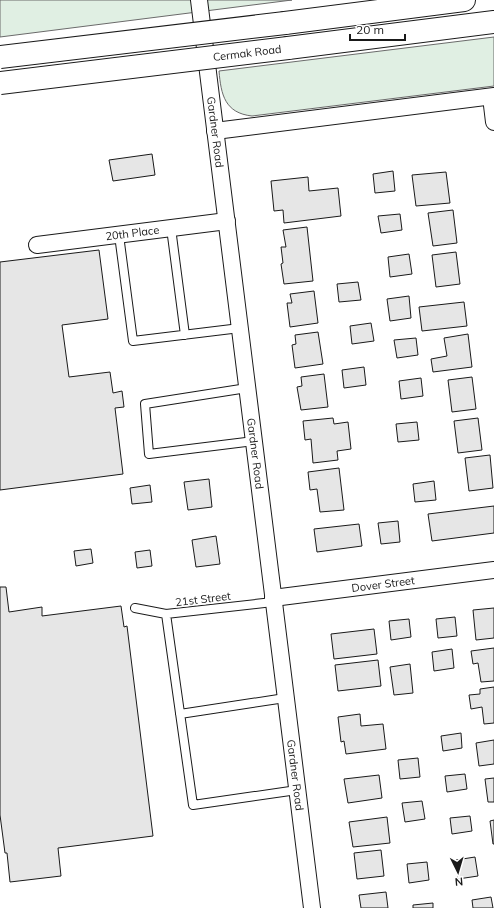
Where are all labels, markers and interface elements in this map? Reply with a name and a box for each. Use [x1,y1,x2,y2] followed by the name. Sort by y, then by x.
[350,16,405,42] scale bar
[356,22,384,37] text: 20 m
[212,42,282,64] street label: Cermak Road
[204,96,227,168] street label: Gardner Road
[105,223,160,243] street label: 20th Place
[244,417,267,490] street label: Gardner Road
[351,573,416,595] street label: Dover Street
[174,589,232,609] street label: 21st Street
[284,739,307,811] street label: Gardner Road
[438,852,478,892] north arrow
[454,875,464,889] text: N

